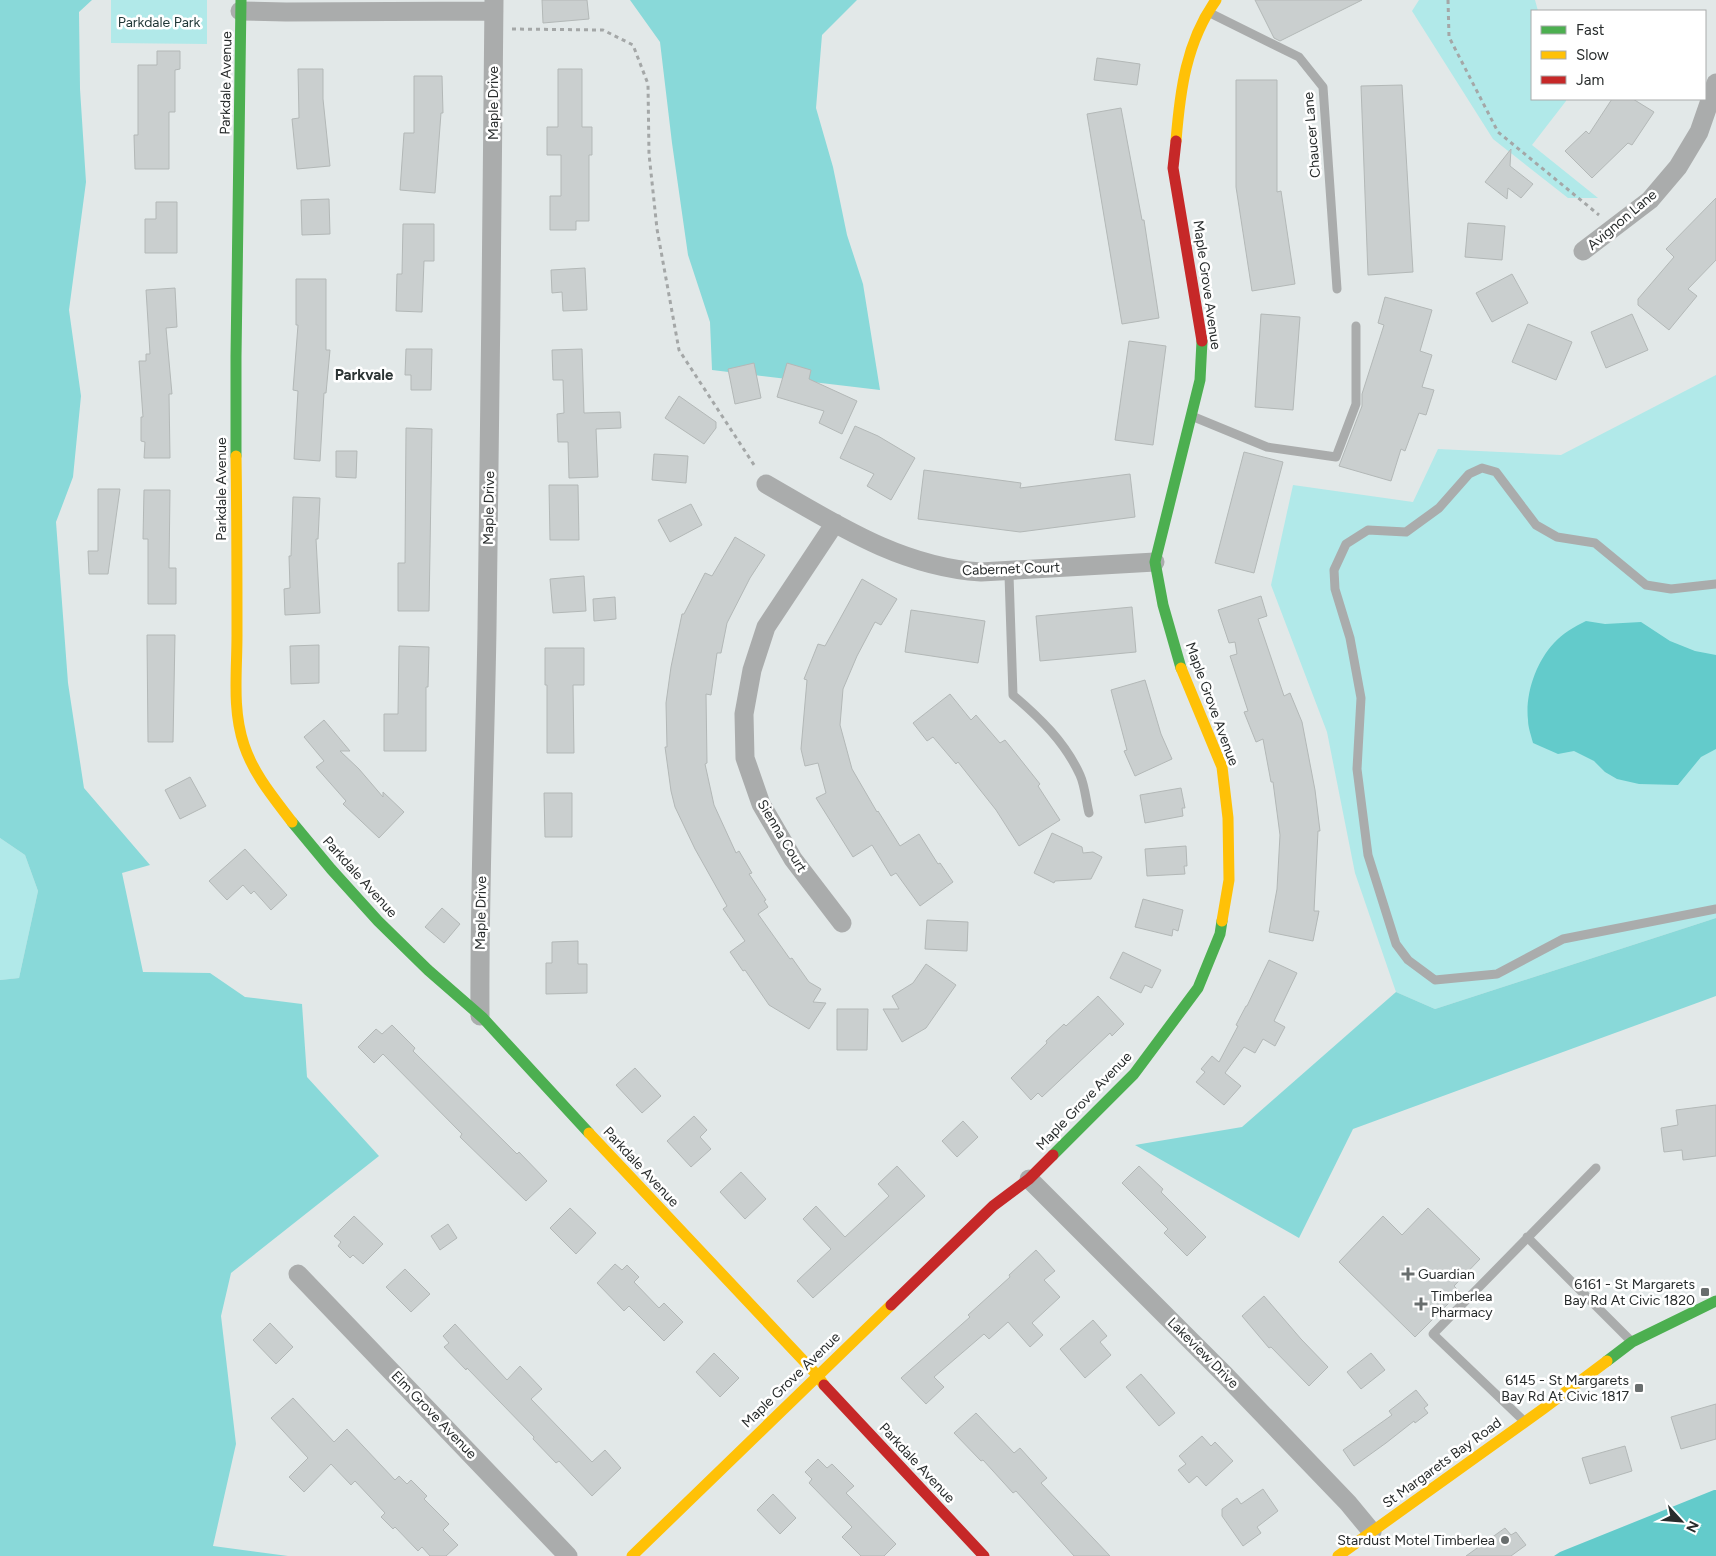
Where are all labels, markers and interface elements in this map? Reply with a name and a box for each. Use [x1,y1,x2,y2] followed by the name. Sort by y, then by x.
[1531,10,1706,100] legend
[118,14,201,31] park label: Parkdale Park
[1576,21,1605,39] text: Fast
[217,31,235,135] street label: Parkdale Avenue
[1576,46,1609,64] text: Slow
[485,66,502,140] street label: Maple Drive
[1576,71,1604,89] text: Jam
[1300,91,1324,179] street label: Chaucer Lane
[1584,186,1660,254] street label: Avignon Lane
[1190,219,1225,351] street label: Maple Grove Avenue
[335,366,394,384] district label: Parkvale
[213,437,230,541] street label: Parkdale Avenue
[480,471,498,545] street label: Maple Drive
[962,559,1060,579] street label: Cabernet Court
[1182,640,1242,768] street label: Maple Grove Avenue
[754,797,810,875] street label: Sienna Court
[319,833,401,921] street label: Parkdale Avenue
[472,876,490,950] street label: Maple Drive
[1033,1048,1136,1154] street label: Maple Grove Avenue
[600,1123,683,1211] street label: Parkdale Avenue
[1418,1266,1475,1283] place label: Guardian
[1402,1268,1414,1280] marker: Guardian
[1564,1276,1695,1309] place label: 6161 - St Margarets Bay Rd At Civic 1820
[1699,1286,1711,1298] marker: 6161 - St Margarets Bay Rd At Civic 1820
[1431,1288,1493,1321] place label: Timberlea Pharmacy
[1415,1298,1427,1310] marker: Timberlea Pharmacy
[1164,1314,1242,1392] street label: Lakeview Drive
[738,1328,844,1431] street label: Maple Grove Avenue
[388,1368,481,1463] street label: Elm Grove Avenue
[1501,1372,1629,1405] place label: 6145 - St Margarets Bay Rd At Civic 1817
[1633,1382,1645,1394] marker: 6145 - St Margarets Bay Rd At Civic 1817
[1379,1414,1505,1512] street label: St Margarets Bay Road
[876,1419,959,1507] street label: Parkdale Avenue
[1656,1496,1706,1546] north arrow
[1682,1518,1702,1535] text: N
[1337,1532,1495,1549] place label: Stardust Motel Timberlea
[1499,1534,1511,1546] marker: Stardust Motel Timberlea

